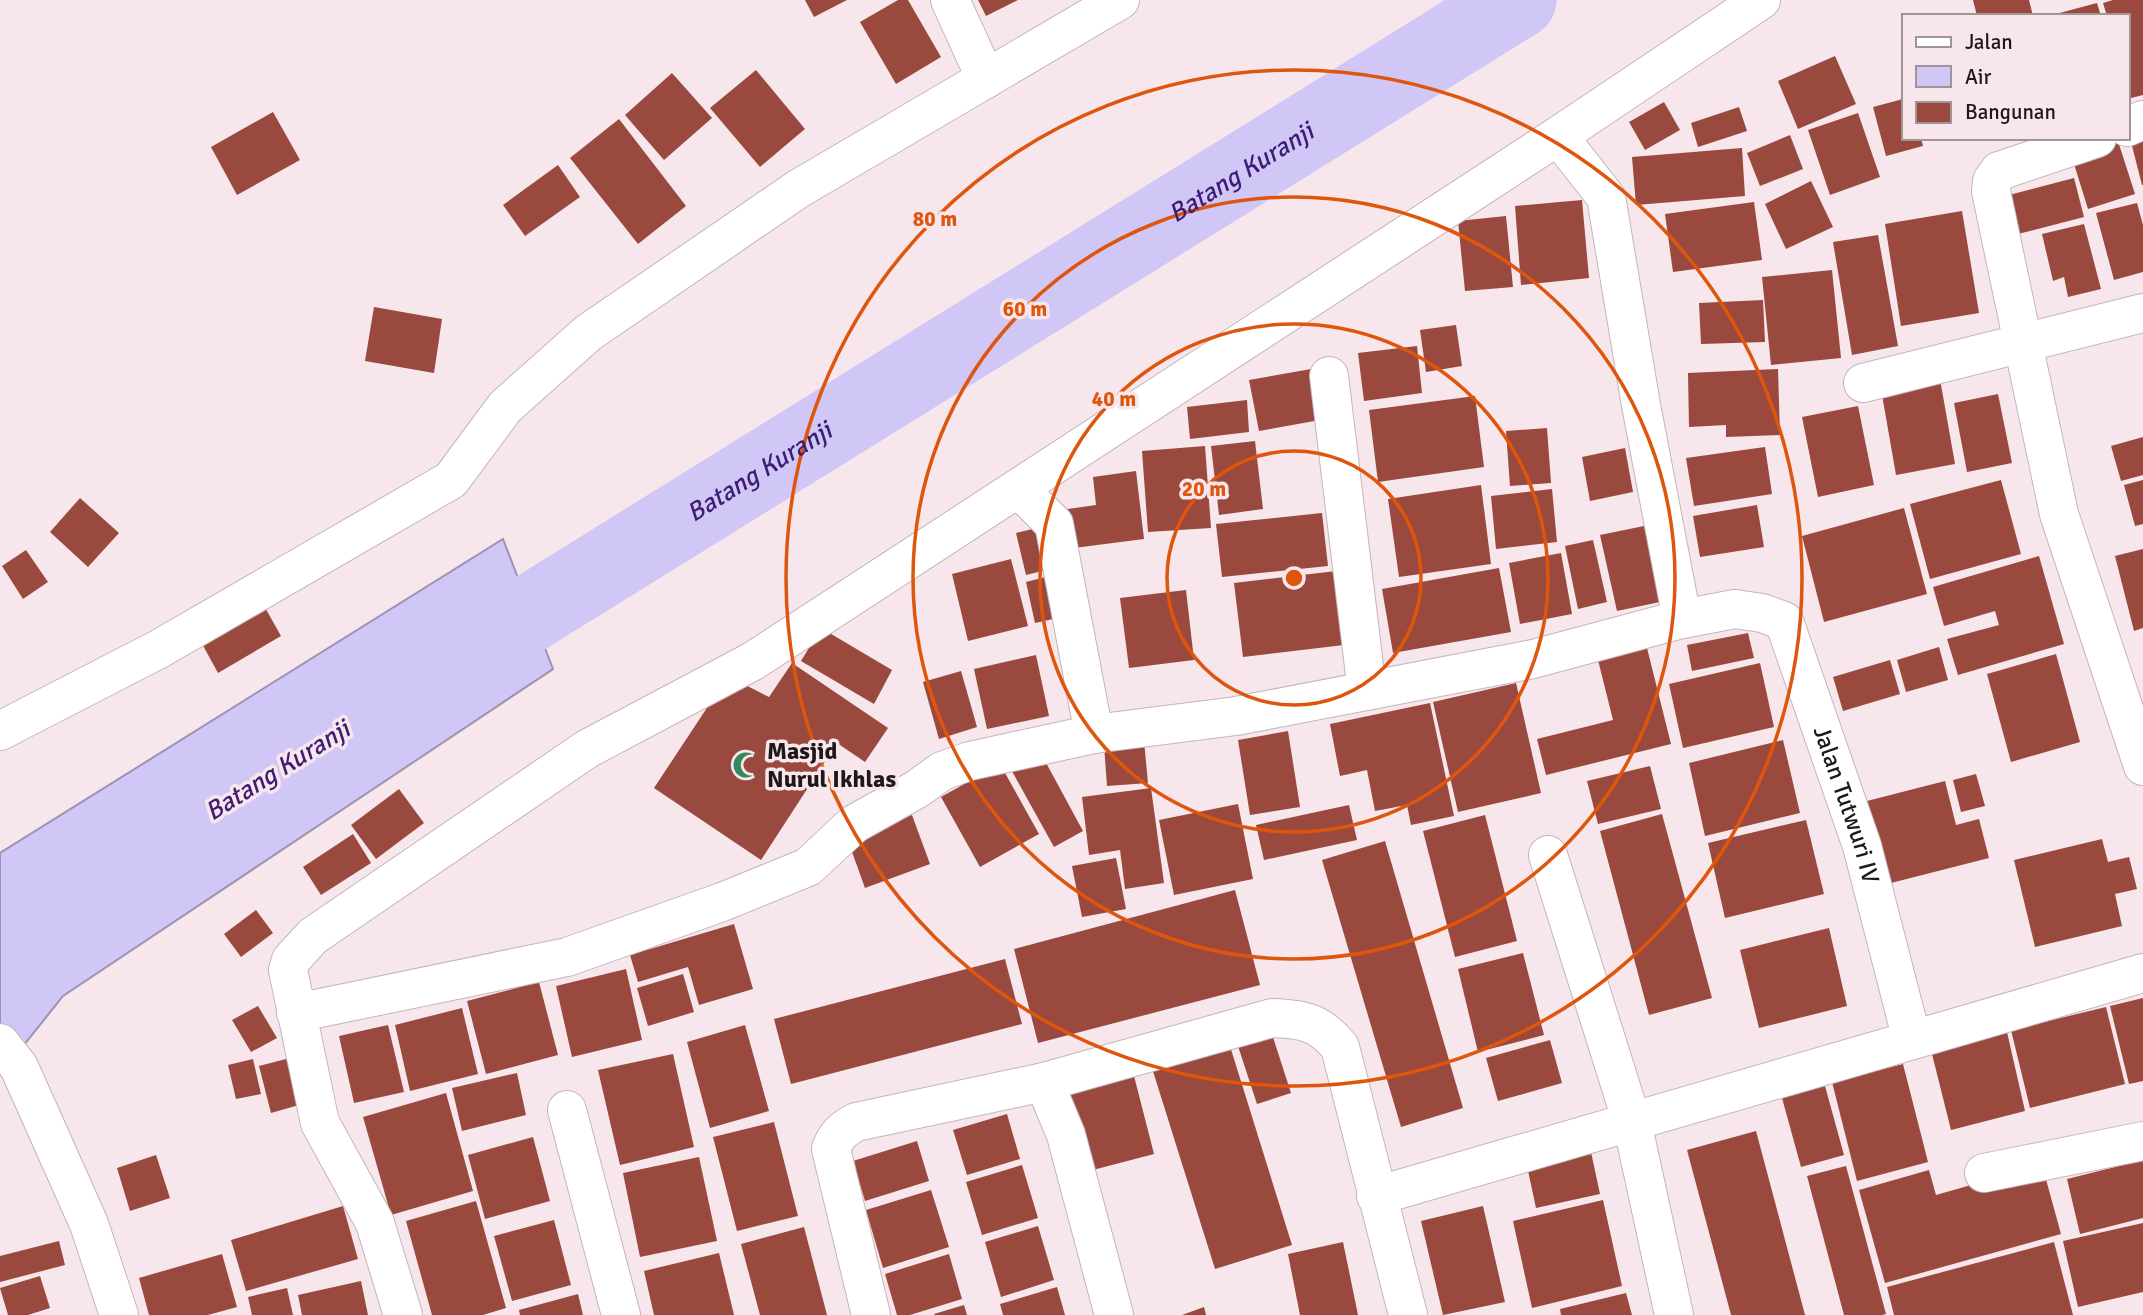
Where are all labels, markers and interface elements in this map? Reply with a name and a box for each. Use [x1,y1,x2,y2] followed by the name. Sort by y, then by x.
[1902,14,2129,140] legend
[1965,29,2013,55] text: Jalan
[1965,64,1992,90] text: Air
[1965,99,2056,125] text: Bangunan
[1163,114,1322,230] water label: Batang Kuranji
[913,206,957,232] text: 80 m
[1003,296,1047,322] text: 60 m
[1092,386,1136,412] text: 40 m
[681,413,840,529] water label: Batang Kuranji
[1182,476,1226,502] text: 20 m
[1282,566,1306,590] centre of rings
[199,712,358,828] water label: Batang Kuranji
[1807,722,1886,887] street label: Jalan Tutwuri IV
[767,736,896,794] place label: Masjid Nurul Ikhlas
[731,750,761,780] mosque icon: Masjid Nurul Ikhlas

